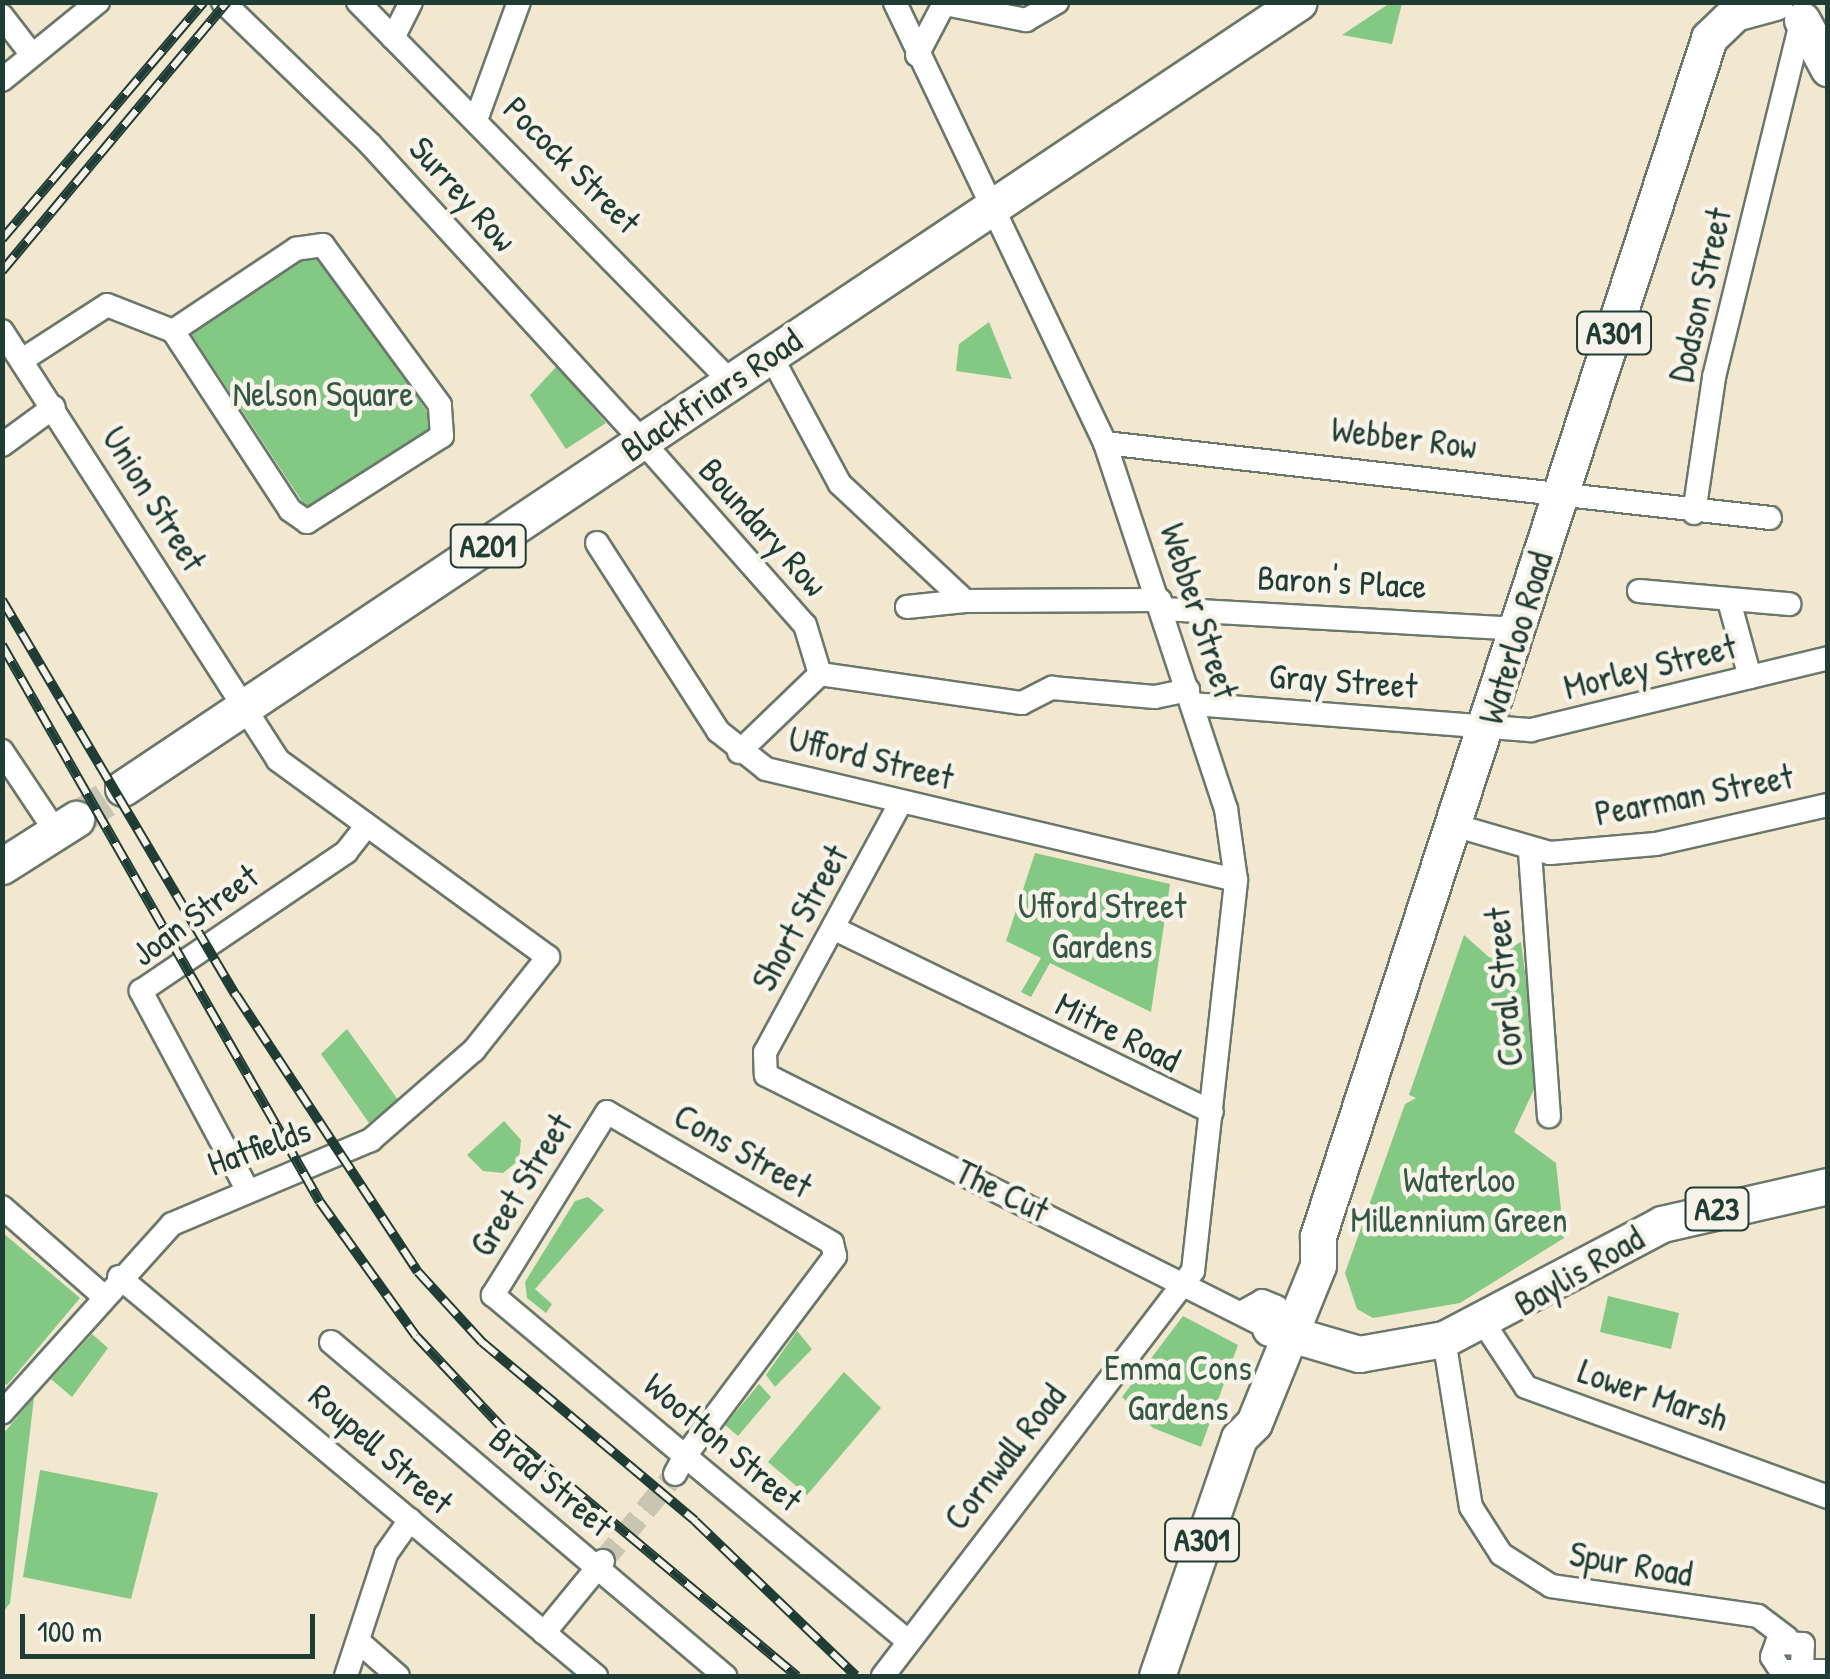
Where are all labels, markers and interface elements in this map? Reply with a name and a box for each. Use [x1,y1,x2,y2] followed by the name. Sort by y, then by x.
[495,88,649,242] street label: Pocock Street
[401,128,525,260] street label: Surrey Row
[1660,204,1740,386] street label: Dodson Street
[1574,306,1654,360] road number: A301
[613,319,809,471] street label: Blackfriars Road
[233,373,413,415] park label: Nelson Square
[1329,408,1479,468] street label: Webber Row
[93,419,215,579] street label: Union Street
[690,449,836,605] street label: Boundary Row
[1151,518,1247,704] street label: Webber Street
[448,519,528,573] road number: A201
[1470,547,1562,729] street label: Waterloo Road
[1256,557,1428,607] street label: Baron's Place
[1560,625,1740,709] street label: Morley Street
[1268,655,1418,707] street label: Gray Street
[784,717,958,799] street label: Ufford Street
[1591,755,1797,835] street label: Pearman Street
[743,838,857,998] street label: Short Street
[124,855,266,975] street label: Joan Street
[1018,885,1186,967] park label: Ufford Street Gardens
[1476,906,1532,1068] street label: Coral Street
[1049,983,1187,1081] street label: Mitre Road
[667,1095,819,1207] street label: Cons Street
[461,1106,581,1264] street label: Greet Street
[202,1109,316,1185] street label: Hatfields
[949,1151,1055,1231] street label: The Cut
[1351,1159,1567,1241] park label: Waterloo Millennium Green
[1684,1182,1750,1236] road number: A23
[1507,1217,1651,1325] street label: Baylis Road
[1104,1347,1252,1429] park label: Emma Cons Gardens
[1573,1350,1733,1440] street label: Lower Marsh
[635,1364,811,1520] street label: Wootton Street
[300,1375,462,1523] street label: Roupell Street
[935,1376,1075,1538] street label: Cornwall Road
[481,1418,621,1546] street label: Brad Street
[1162,1513,1242,1567] road number: A301
[1566,1533,1696,1595] street label: Spur Road
[25,1594,320,1656] scale bar
[37,1611,102,1651] text: 100 m

